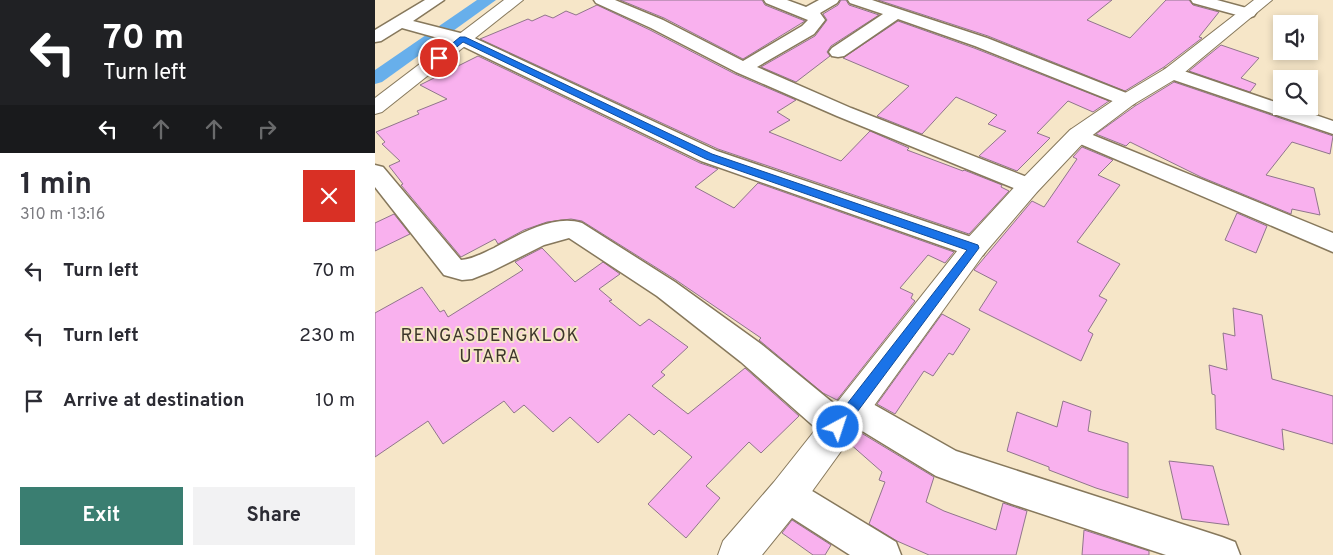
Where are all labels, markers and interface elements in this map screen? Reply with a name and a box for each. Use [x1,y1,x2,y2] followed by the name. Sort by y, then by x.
[1273,15,1318,115] map controls
[1273,15,1318,60] button: sound
[103,17,184,61] text: 70 m
[20,20,85,85] icon: left
[418,37,460,79] pin
[425,44,453,72] icon: arrive
[103,60,186,87] text: Turn left
[1273,70,1318,115] button: search
[94,115,122,143] icon: left
[147,115,175,143] icon: ahead
[200,115,228,143] icon: ahead
[253,115,281,143] icon: right
[20,167,92,204] text: 1 min
[303,170,355,222] button: close
[20,205,105,225] text: 310 m · 13:16
[20,257,48,285] icon: left
[63,259,139,283] text: Turn left
[313,259,355,283] text: 70 m
[20,322,48,350] icon: left
[63,324,139,348] text: Turn left
[299,324,355,348] text: 230 m
[401,325,579,369] district label: RENGASDENGKLOK UTARA
[20,387,48,415] icon: arrive
[63,389,244,413] text: Arrive at destination
[315,389,355,413] text: 10 m
[811,400,863,452] position arrow
[20,487,183,545] button: Exit
[193,487,355,545] button: Share

